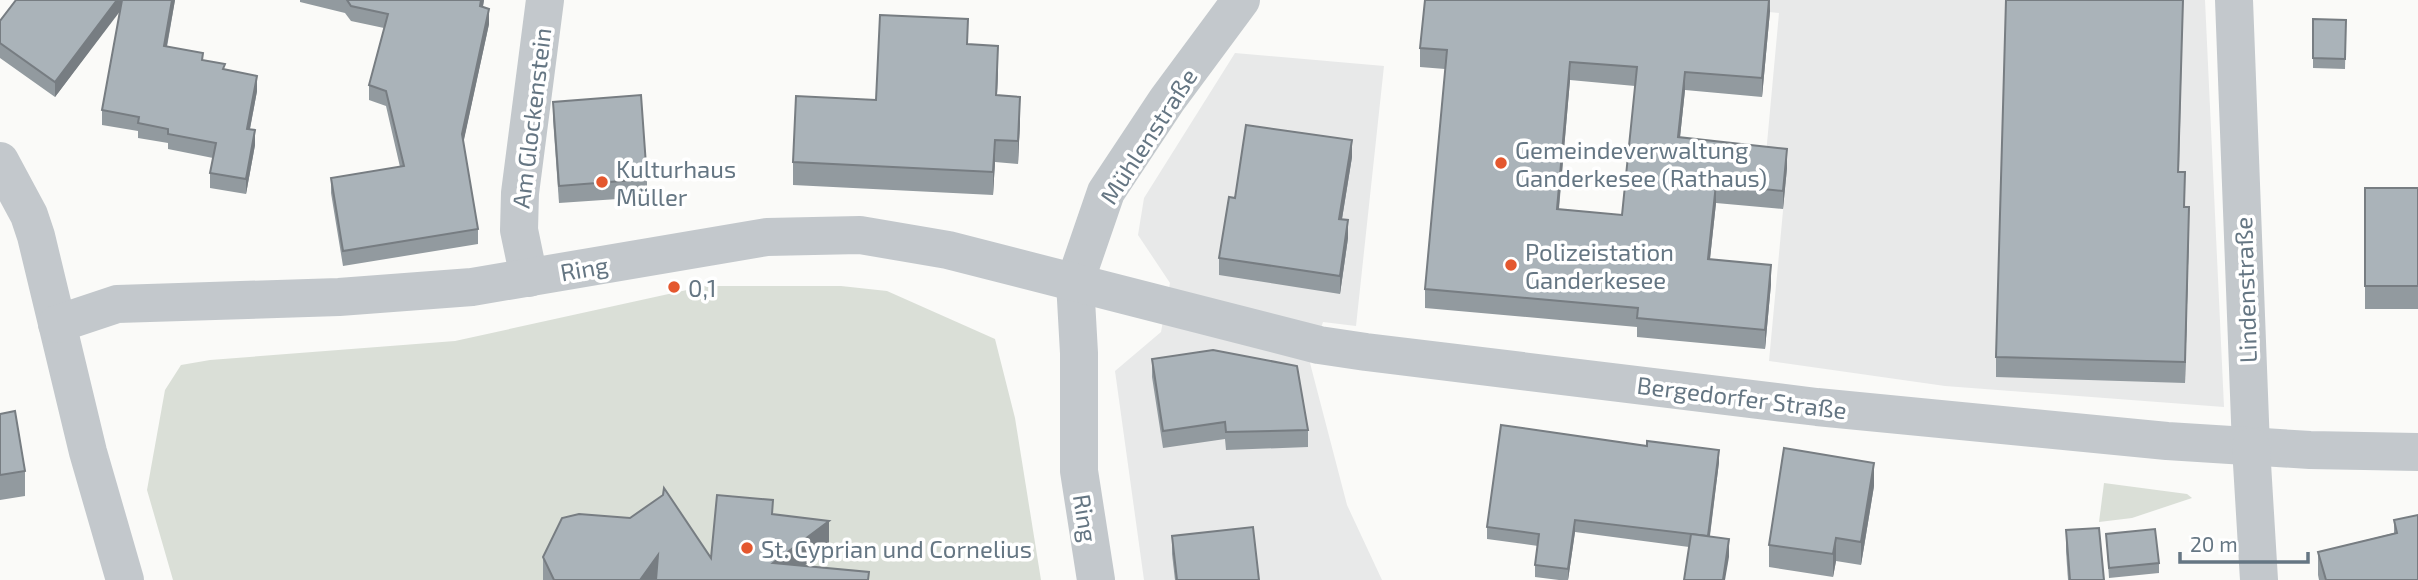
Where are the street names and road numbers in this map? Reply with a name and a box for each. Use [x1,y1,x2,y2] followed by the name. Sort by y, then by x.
[506,26,556,210] street label: Am Glockenstein
[1093,63,1203,209] street label: Mühlenstraße
[2228,217,2262,363] street label: Lindenstraße
[558,250,610,286] street label: Ring
[1635,370,1849,424] street label: Bergedorfer Straße
[1068,492,1104,544] street label: Ring

